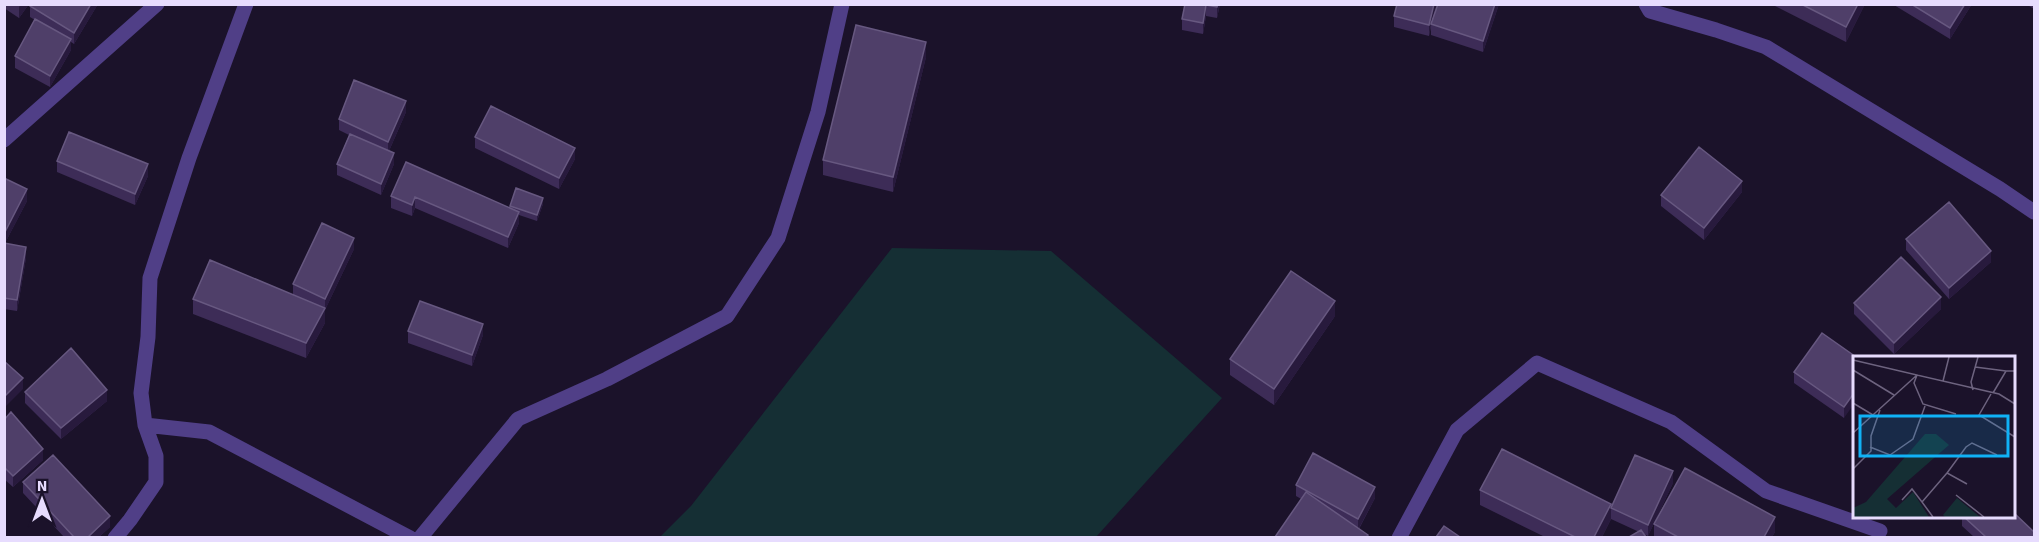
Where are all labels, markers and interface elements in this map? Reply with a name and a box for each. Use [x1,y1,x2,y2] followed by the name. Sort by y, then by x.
[1853,356,2015,518] inset map
[12,470,72,530] north arrow
[37,475,47,497] text: N

